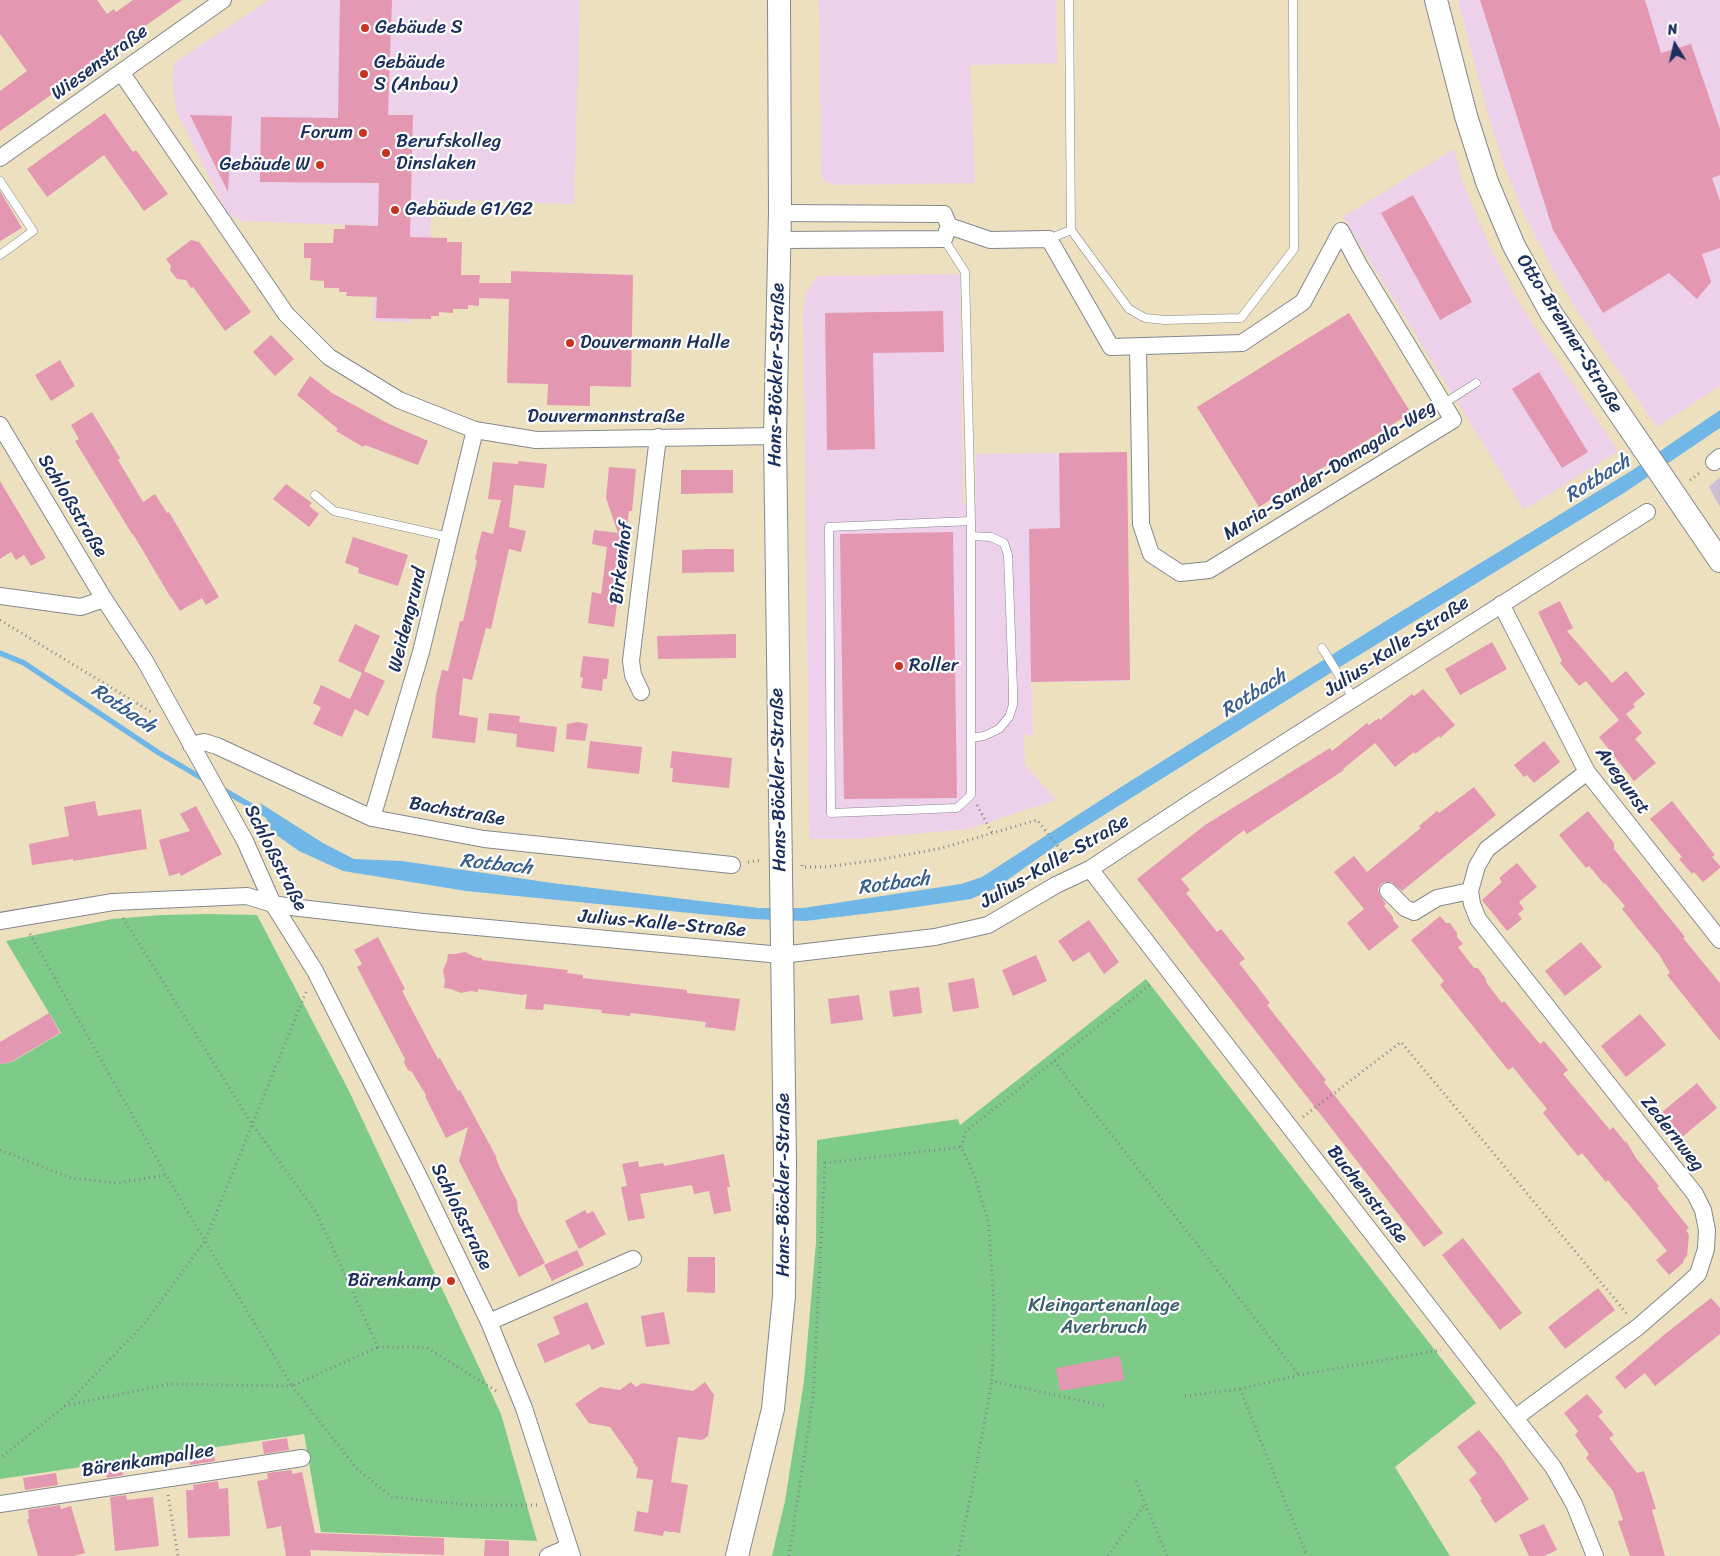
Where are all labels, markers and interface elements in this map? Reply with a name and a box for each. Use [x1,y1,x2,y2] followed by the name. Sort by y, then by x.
[375,17,463,39] place label: Gebäude S
[1666,17,1679,43] text: N
[47,20,153,106] street label: Wiesenstraße
[1650,20,1700,70] north arrow
[359,22,371,34] marker: Gebäude S
[374,52,457,96] place label: Gebäude S (Anbau)
[358,68,370,80] marker: Gebäude S (Anbau)
[300,122,353,144] place label: Forum
[357,127,369,139] marker: Forum
[396,131,501,175] place label: Berufskolleg Dinslaken
[380,147,392,159] marker: Berufskolleg Dinslaken
[219,154,310,176] place label: Gebäude W
[314,159,326,171] marker: Gebäude W
[405,199,533,221] place label: Gebäude G1/G2
[389,204,401,216] marker: Gebäude G1/G2
[1511,250,1627,418] street label: Otto-Brenner-Straße
[764,283,790,467] street label: Hans-Böckler-Straße
[580,332,730,354] place label: Douvermann Halle
[564,337,576,349] marker: Douvermann Halle
[1220,396,1440,546] street label: Maria-Sander-Domagala-Weg
[527,406,685,428] street label: Douvermannstraße
[32,450,112,562] street label: Schloßstraße
[1561,450,1635,508] water label: Rotbach
[606,521,638,605] street label: Birkenhof
[384,565,432,675] street label: Weidengrund
[1320,592,1474,702] street label: Julius-Kalle-Straße
[909,655,959,677] place label: Roller
[893,660,905,672] marker: Roller
[1217,665,1291,723] water label: Rotbach
[86,679,160,739] water label: Rotbach
[766,688,792,872] street label: Hans-Böckler-Straße
[1590,743,1654,819] street label: Avegunst
[407,792,507,832] street label: Bachstraße
[238,801,312,915] street label: Schloßstraße
[976,810,1134,914] street label: Julius-Kalle-Straße
[459,849,533,881] water label: Rotbach
[857,867,931,901] water label: Rotbach
[577,905,747,943] street label: Julius-Kalle-Straße
[1635,1092,1709,1176] street label: Zedernweg
[773,1093,795,1277] street label: Hans-Böckler-Straße
[1321,1141,1413,1249] street label: Buchenstraße
[425,1160,497,1274] street label: Schloßstraße
[347,1270,441,1292] place label: Bärenkamp
[445,1275,457,1287] marker: Bärenkamp
[1028,1295,1180,1339] park label: Kleingartenanlage Averbruch
[80,1439,216,1483] street label: Bärenkampallee

